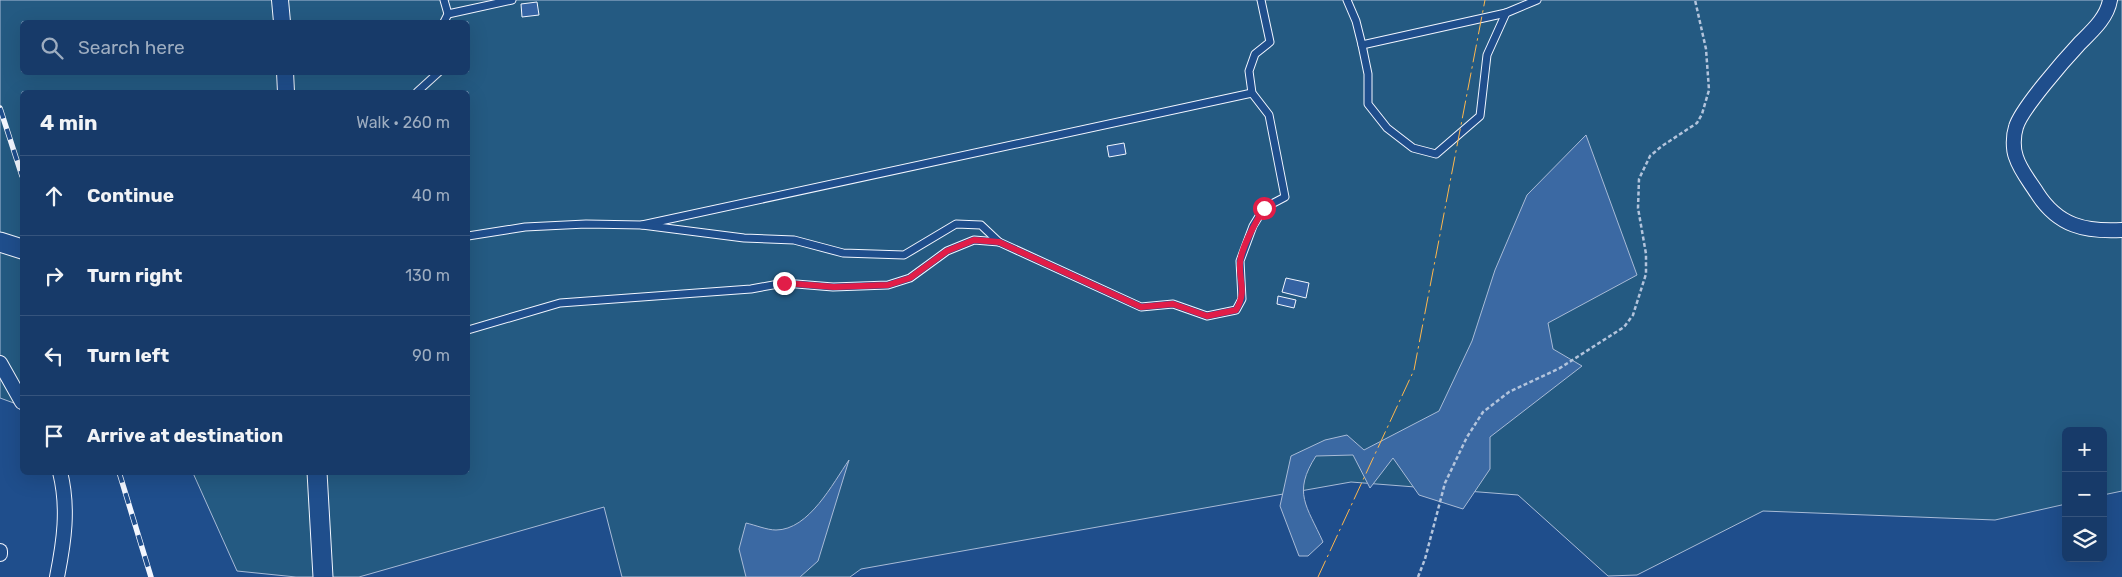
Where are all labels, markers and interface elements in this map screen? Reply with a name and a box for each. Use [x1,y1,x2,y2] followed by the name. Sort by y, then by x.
[20,20,470,75] search box
[38,34,66,62] icon: search
[78,36,185,59] text: Search here
[40,110,98,135] text: 4 min
[356,113,450,132] text: Walk · 260 m
[40,182,68,210] icon: ahead
[87,184,174,207] text: Continue
[412,186,450,205] text: 40 m
[1253,197,1276,220] route start
[40,262,68,290] icon: right
[87,264,182,287] text: Turn right
[405,266,450,285] text: 130 m
[773,272,796,295] route end
[40,342,68,370] icon: left
[87,344,169,367] text: Turn left
[412,346,450,365] text: 90 m
[40,422,68,450] icon: arrive
[87,424,283,447] text: Arrive at destination
[2062,427,2107,562] map controls
[2062,427,2107,472] button: +
[2062,472,2107,517] button: −
[2062,517,2107,562] button: layers

